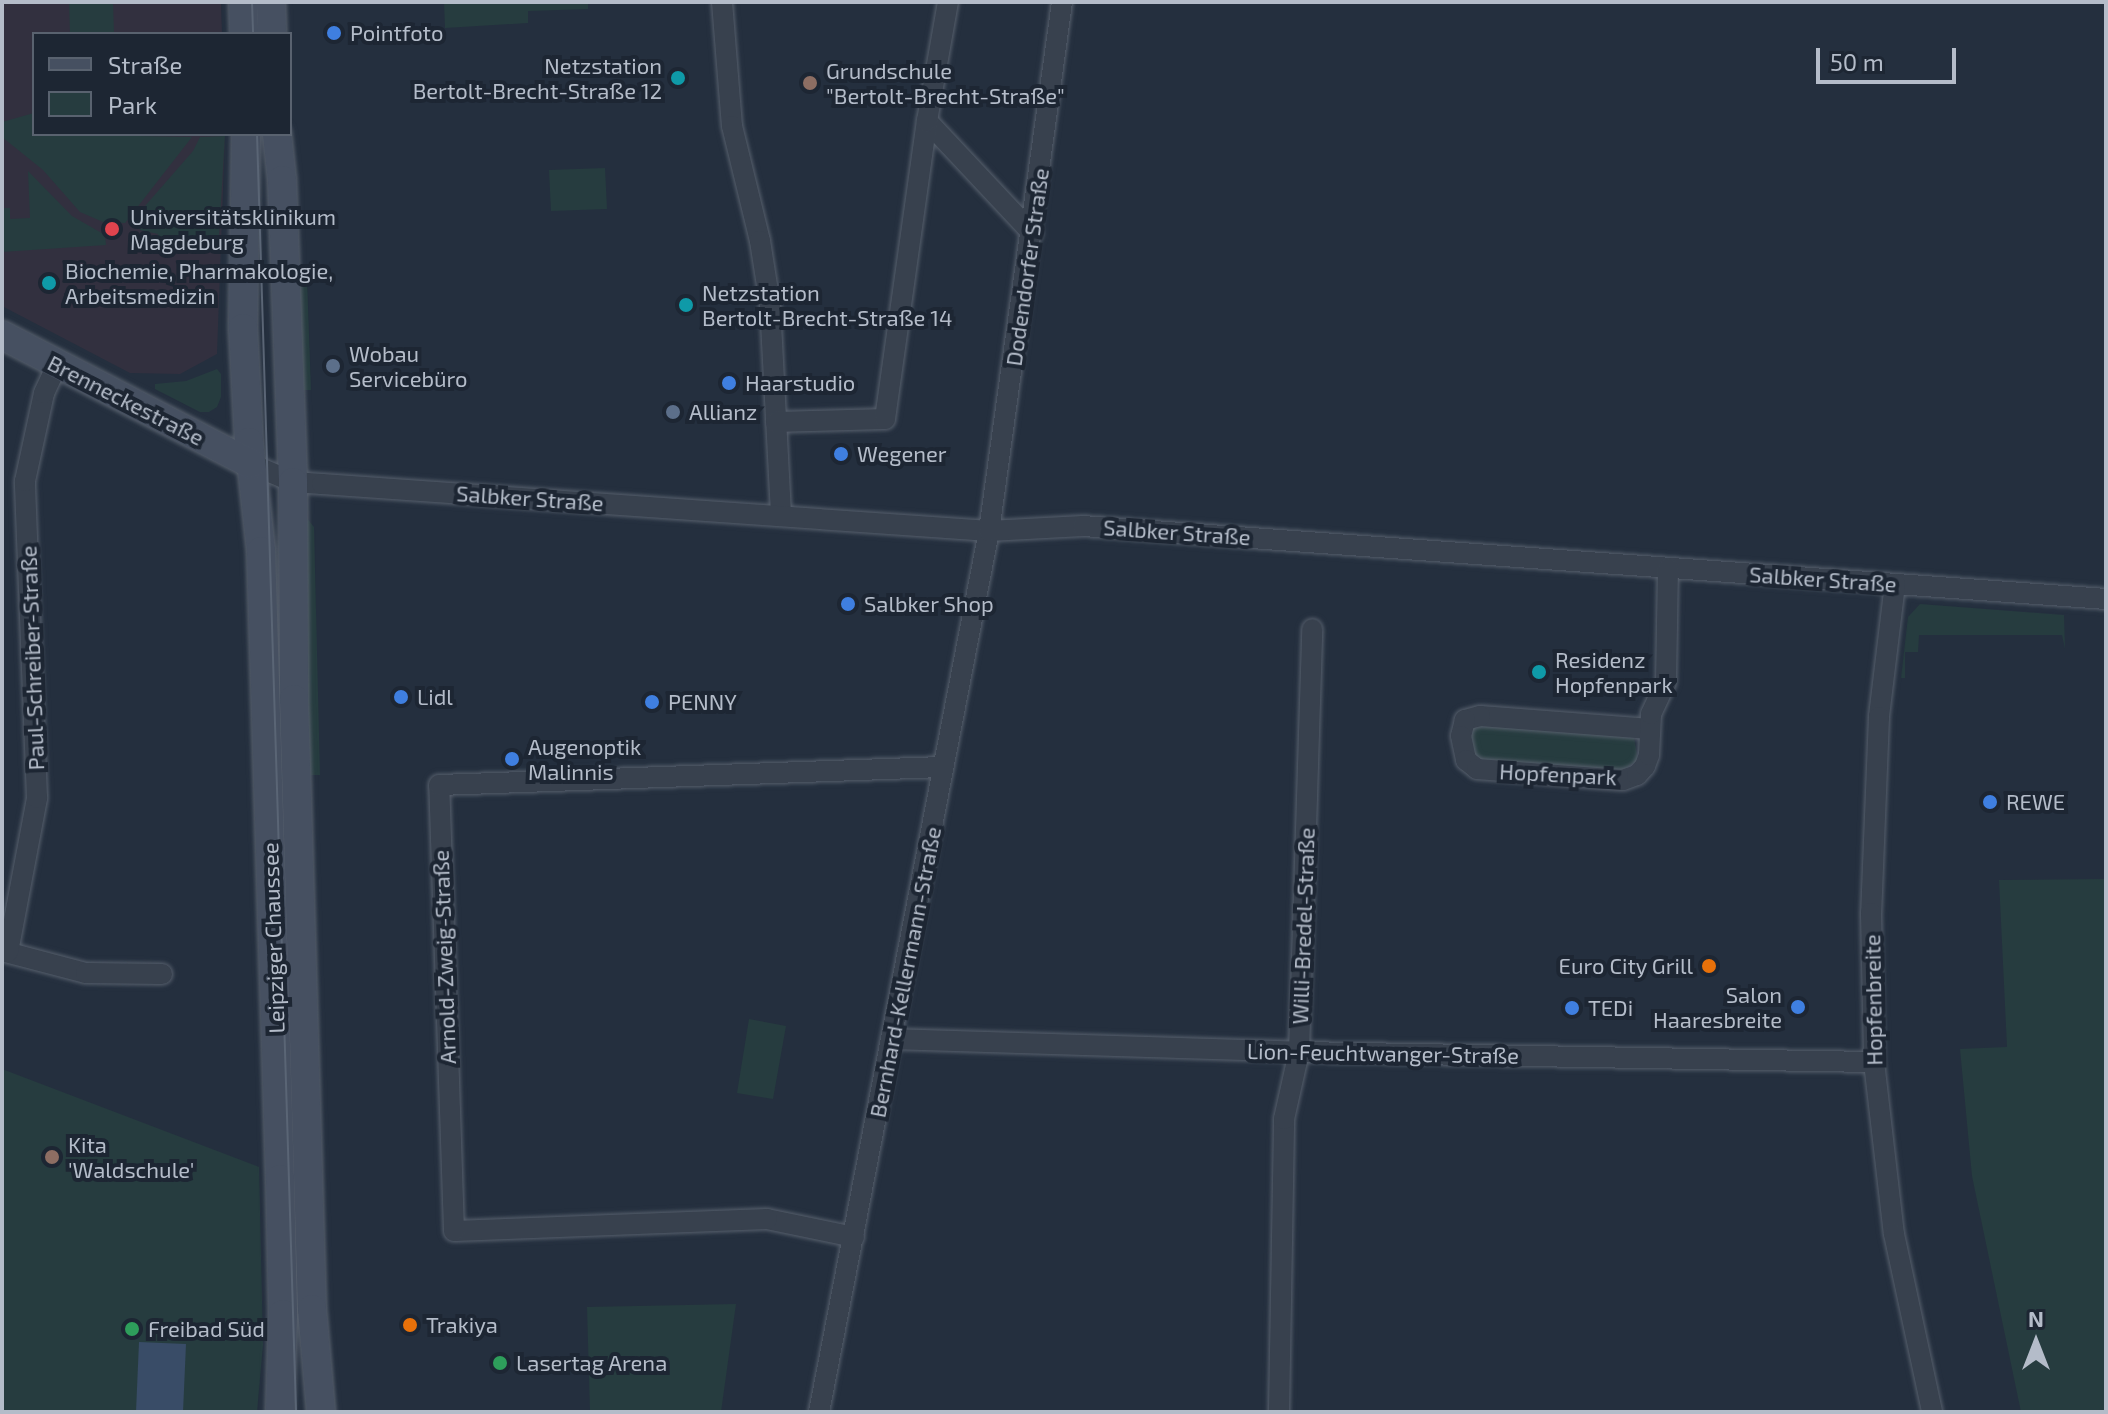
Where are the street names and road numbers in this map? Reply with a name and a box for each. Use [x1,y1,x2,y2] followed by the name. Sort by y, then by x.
[1000,166,1054,368] street label: Dodendorfer Straße
[43,349,209,451] street label: Brenneckestraße
[455,480,605,516] street label: Salbker Straße
[1102,514,1252,550] street label: Salbker Straße
[15,545,49,771] street label: Paul-Schreiber-Straße
[1748,561,1898,597] street label: Salbker Straße
[1499,758,1617,790] street label: Hopfenpark
[864,824,946,1120] street label: Bernhard-Kellermann-Straße
[1286,827,1320,1025] street label: Willi-Bredel-Straße
[256,842,290,1034] street label: Leipziger Chaussee
[427,849,461,1065] street label: Arnold-Zweig-Straße
[1859,934,1887,1066] street label: Hopfenbreite
[1247,1037,1519,1069] street label: Lion-Feuchtwanger-Straße

